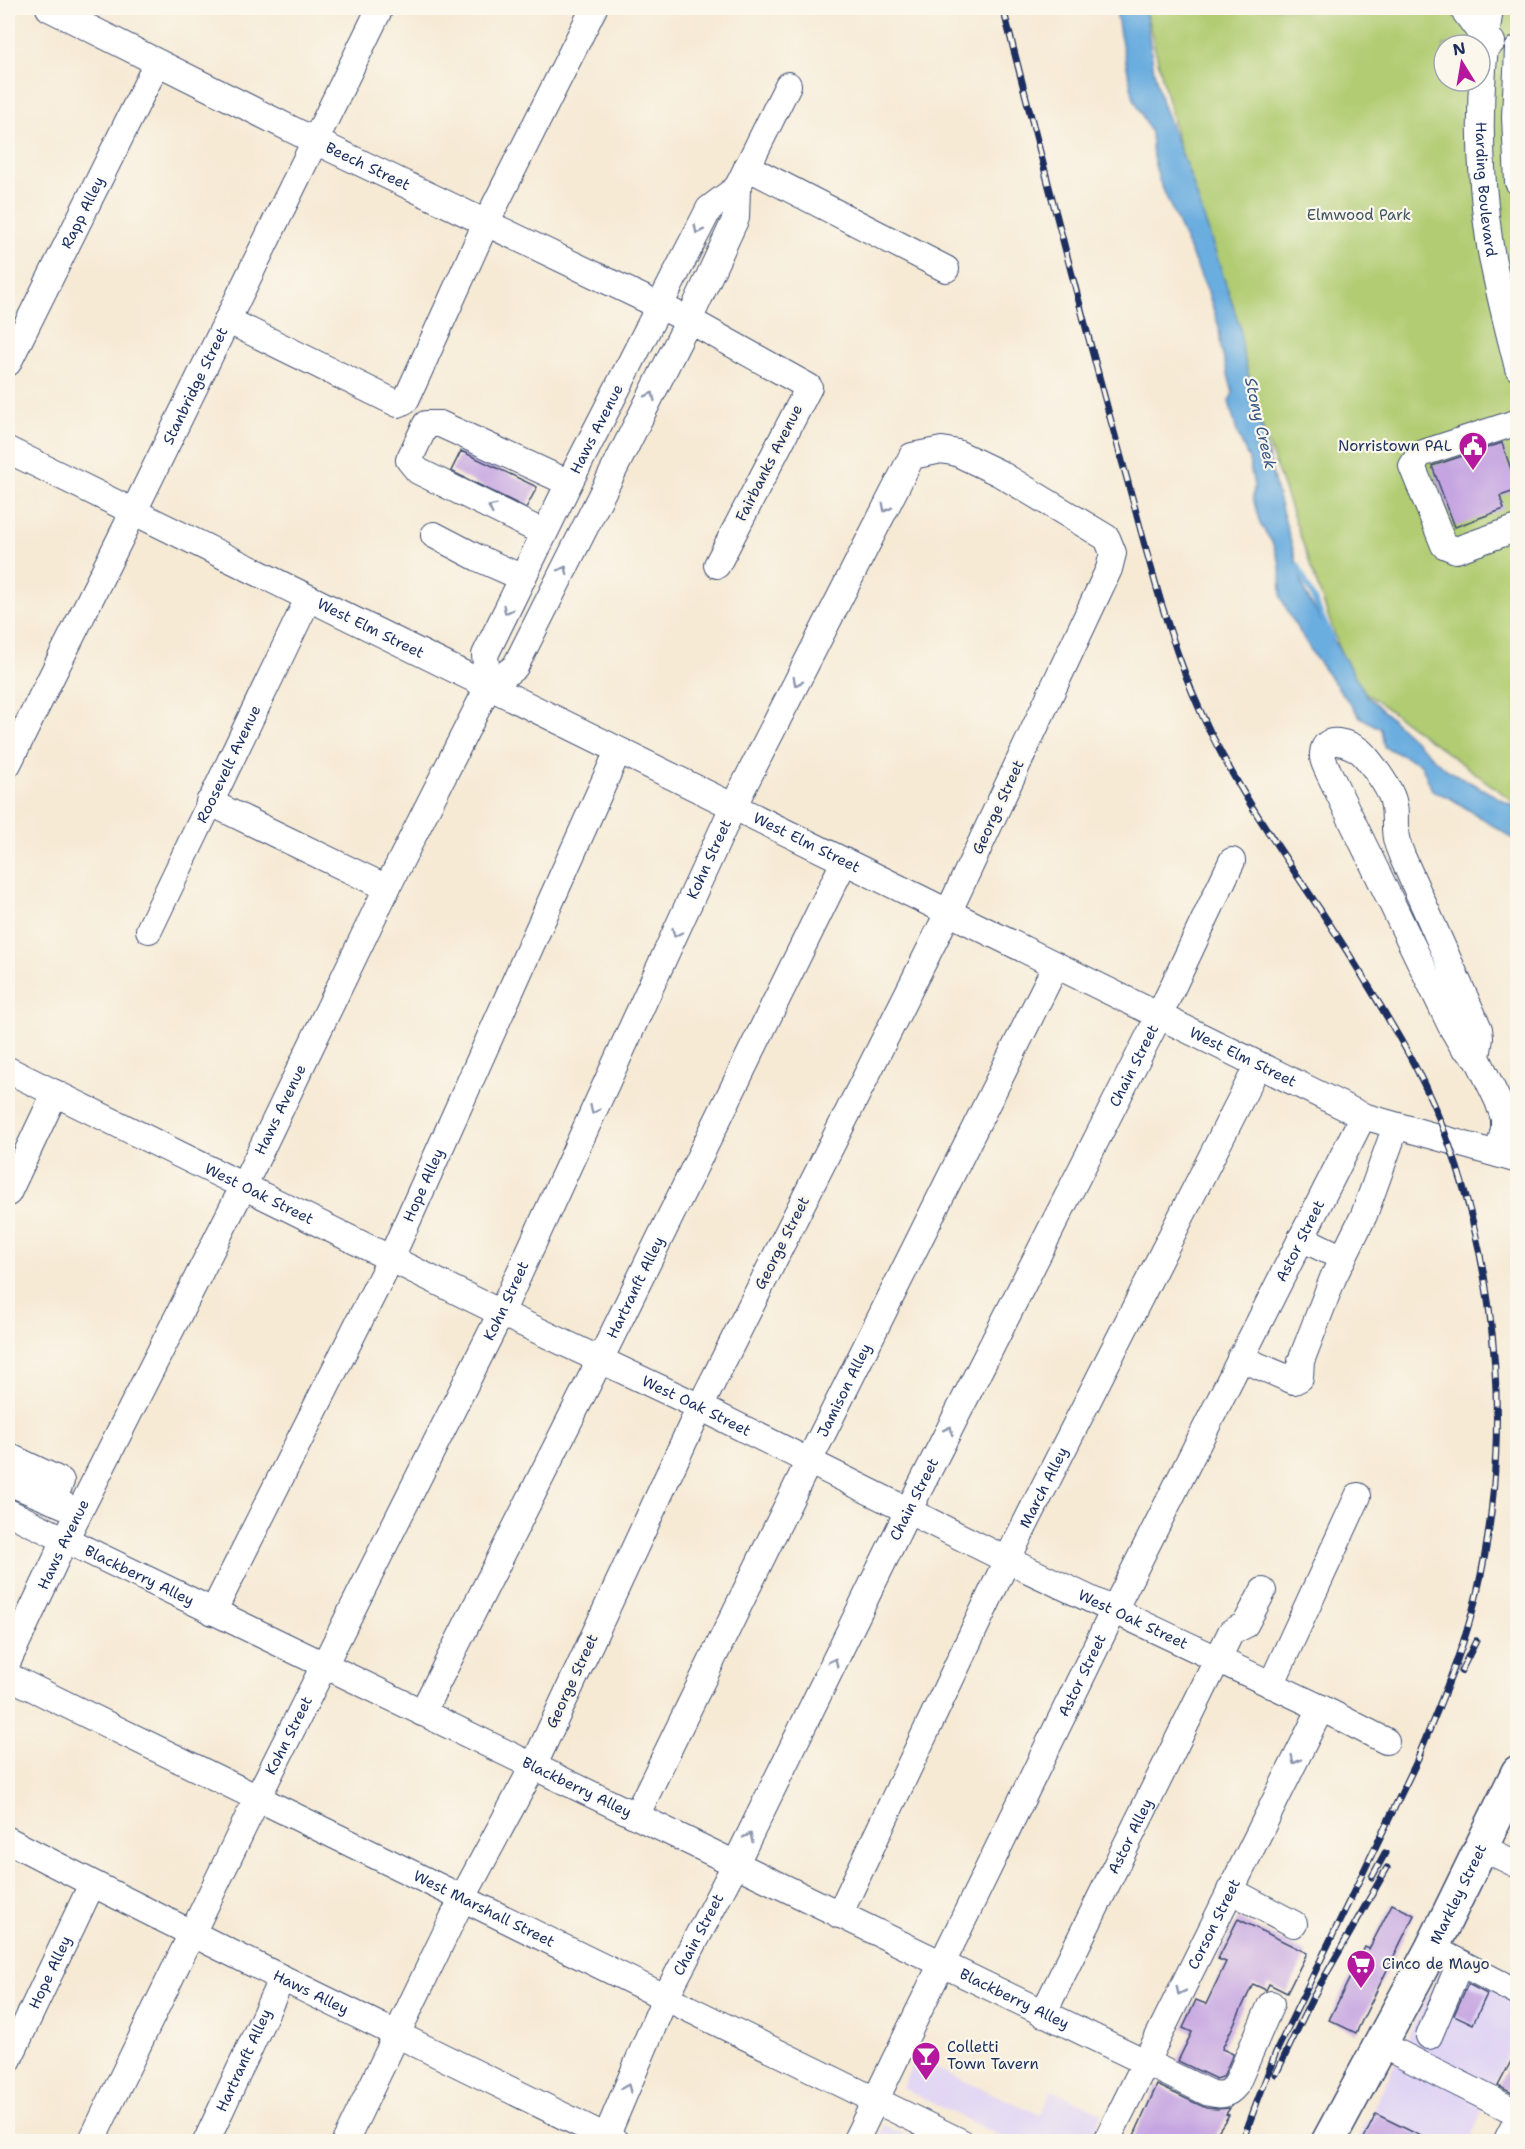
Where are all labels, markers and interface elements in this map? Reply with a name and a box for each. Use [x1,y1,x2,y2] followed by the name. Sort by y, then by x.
[1432,33,1492,93] north arrow
[1451,37,1467,60] text: N
[1471,122,1502,259] street label: Harding Boulevard
[322,138,413,195] street label: Beech Street
[56,173,109,252] street label: Rapp Alley
[1307,205,1411,225] park label: Elmwood Park
[694,223,705,234] one-way arrow
[158,324,232,448] street label: Stanbridge Street
[1240,375,1281,471] water label: Stony Creek
[565,381,628,477] street label: Haws Avenue
[644,391,656,402] one-way arrow
[731,401,807,525] street label: Fairbanks Avenue
[1457,430,1489,472] public building icon: Norristown PAL
[1338,436,1452,456] place label: Norristown PAL
[881,502,893,513] one-way arrow
[487,503,498,515] one-way arrow
[557,566,568,576] one-way arrow
[314,593,427,663] street label: West Elm Street
[503,604,515,615] one-way arrow
[793,675,804,686] one-way arrow
[192,702,266,826] street label: Roosevelt Avenue
[967,757,1029,857] street label: George Street
[750,808,864,877] street label: West Elm Street
[682,816,736,902] street label: Kohn Street
[671,926,683,937] one-way arrow
[1105,1021,1163,1110] street label: Chain Street
[1186,1022,1300,1092] street label: West Elm Street
[250,1061,311,1158] street label: Haws Avenue
[589,1104,601,1115] one-way arrow
[398,1145,449,1225] street label: Hope Alley
[201,1159,317,1229] street label: West Oak Street
[750,1193,814,1293] street label: George Street
[1271,1197,1329,1285] street label: Astor Street
[602,1233,669,1342] street label: Hartranft Alley
[479,1258,533,1344] street label: Kohn Street
[813,1340,876,1440] street label: Jamison Alley
[639,1371,754,1441] street label: West Oak Street
[942,1426,953,1437] one-way arrow
[1015,1444,1073,1531] street label: March Alley
[885,1454,943,1544] street label: Chain Street
[33,1496,94,1593] street label: Haws Avenue
[81,1541,198,1611] street label: Blackberry Alley
[1075,1585,1191,1654] street label: West Oak Street
[541,1631,603,1731] street label: George Street
[1054,1631,1111,1720] street label: Astor Street
[827,1657,839,1668] one-way arrow
[261,1693,317,1778] street label: Kohn Street
[519,1752,635,1822] street label: Blackberry Alley
[1291,1754,1302,1765] one-way arrow
[1103,1795,1157,1878] street label: Astor Alley
[741,1832,753,1843] one-way arrow
[1425,1841,1491,1948] street label: Markley Street
[410,1866,558,1952] street label: West Marshall Street
[1183,1875,1245,1973] street label: Corson Street
[669,1890,728,1979] street label: Chain Street
[24,1933,76,2012] street label: Hope Alley
[1345,1948,1377,1990] supermarket icon: Cinco de Mayo
[1382,1954,1490,1974] place label: Cinco de Mayo
[956,1964,1073,2034] street label: Blackberry Alley
[270,1965,352,2019] street label: Haws Alley
[1176,1985,1187,1996] one-way arrow
[211,2006,276,2115] street label: Hartranft Alley
[947,2037,1039,2074] place label: Colletti Town Tavern
[910,2040,942,2082] bar icon: Colletti Town Tavern
[620,2083,632,2094] one-way arrow

